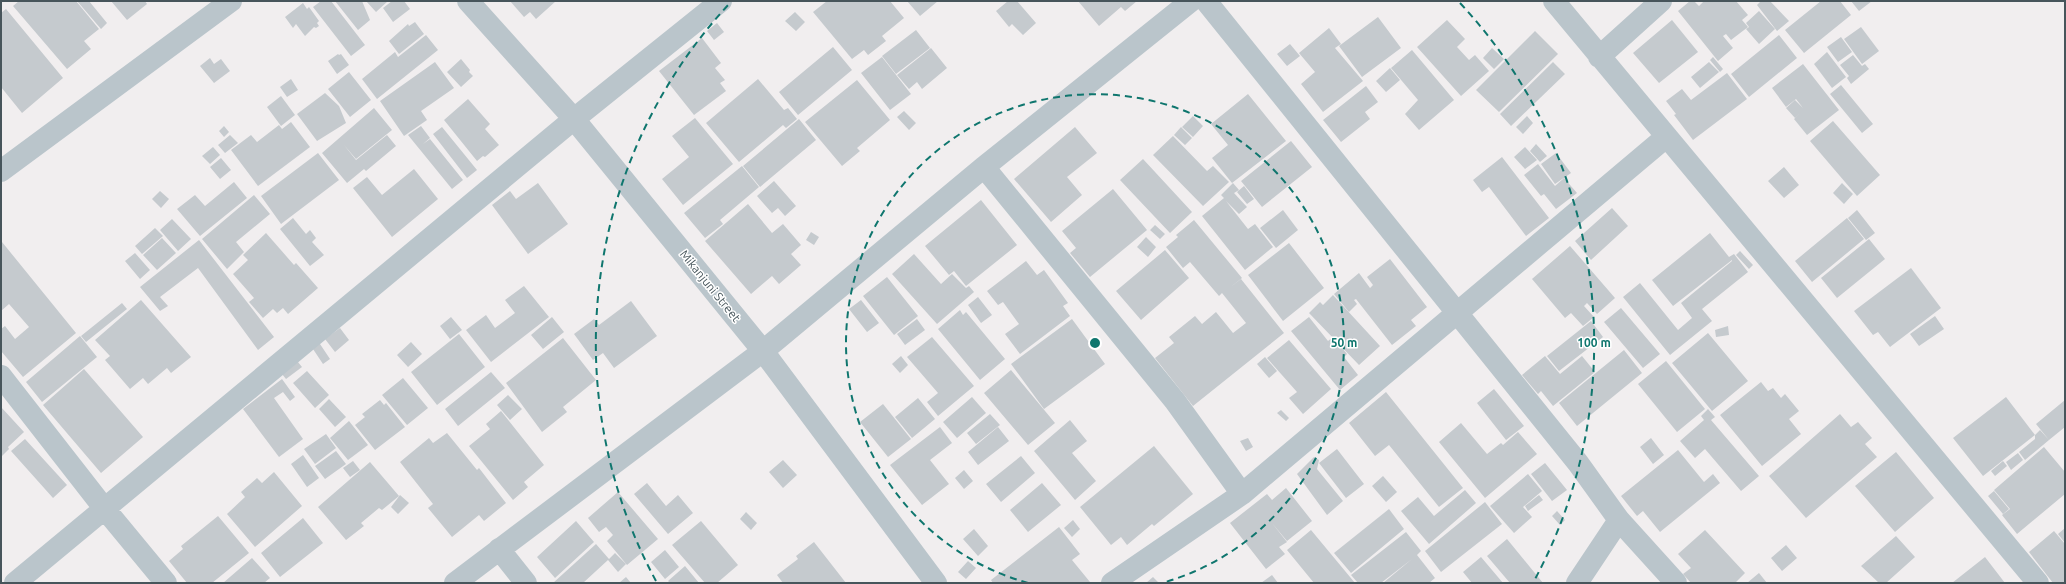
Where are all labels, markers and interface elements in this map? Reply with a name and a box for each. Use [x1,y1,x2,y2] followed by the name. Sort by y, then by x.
[678,247,743,324] street label: Mikanjuni Street
[1088,336,1102,350] centre of rings
[1331,336,1357,349] text: 50 m
[1577,336,1611,349] text: 100 m

